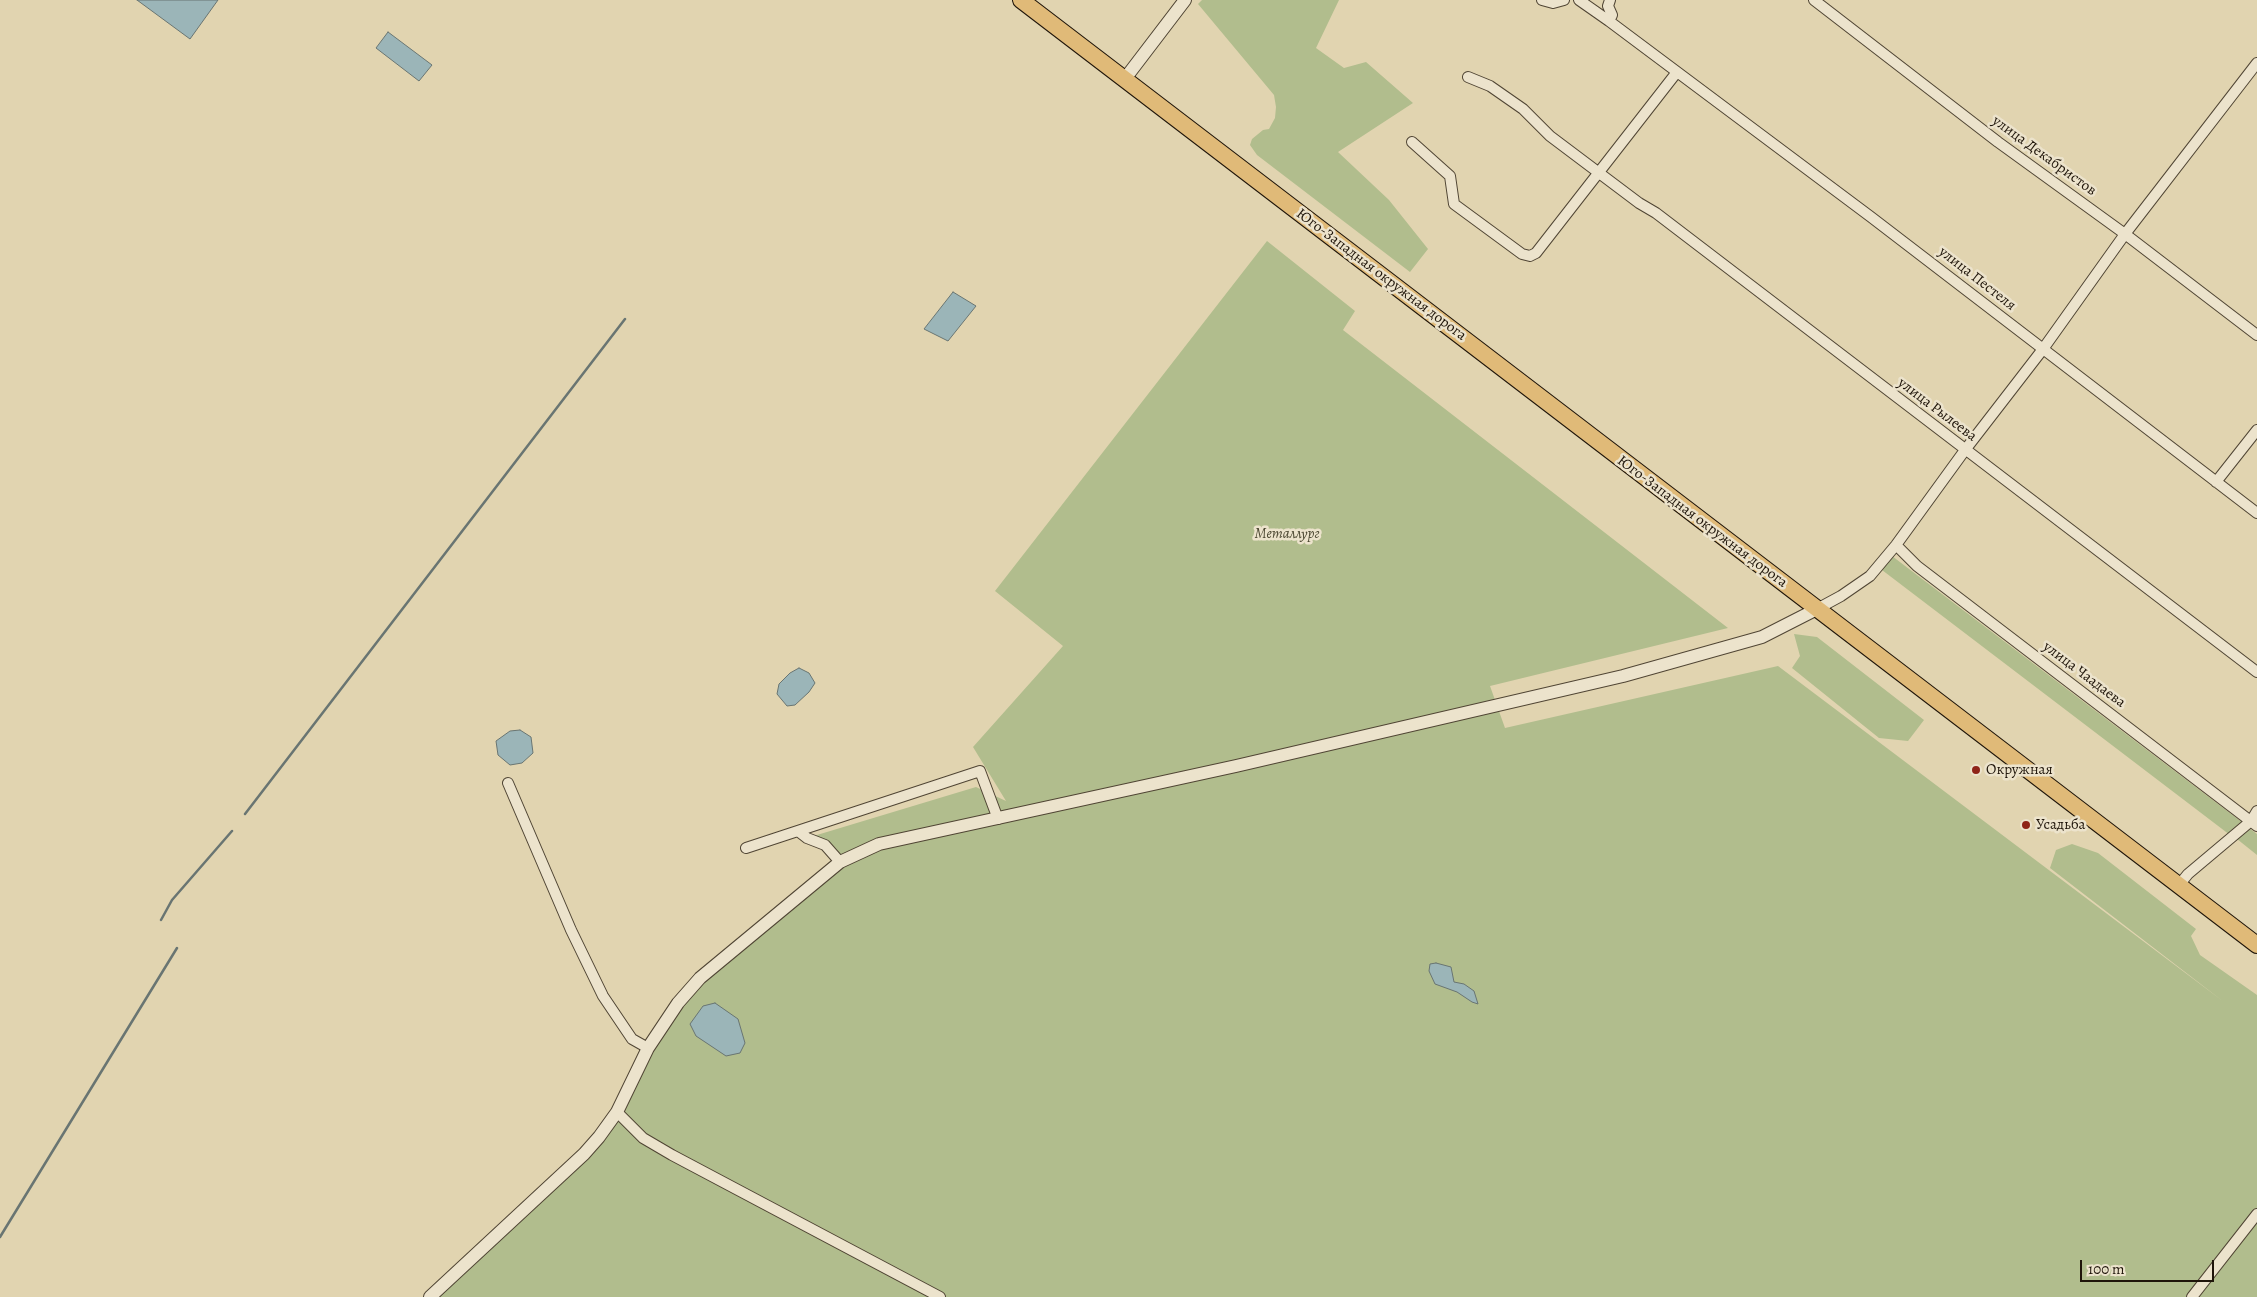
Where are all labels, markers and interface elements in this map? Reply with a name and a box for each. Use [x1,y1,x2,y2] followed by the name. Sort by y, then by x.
[1988,112,2100,200] street label: улица Декабристов
[1292,205,1470,345] street label: Юго-Западная окружная дорога
[1935,243,2019,315] street label: улица Пестеля
[1894,374,1980,446] street label: улица Рылеева
[1613,452,1791,592] street label: Юго-Западная окружная дорога
[1255,525,1319,543] park label: Металлург
[2039,638,2129,712] street label: улица Чаадаева
[1986,761,2053,779] place label: Окружная
[1970,764,1982,776] marker: Окружная
[2036,816,2086,834] place label: Усадьба
[2020,819,2032,831] marker: Усадьба
[2082,1250,2216,1282] scale bar
[2088,1259,2125,1279] text: 100 m

